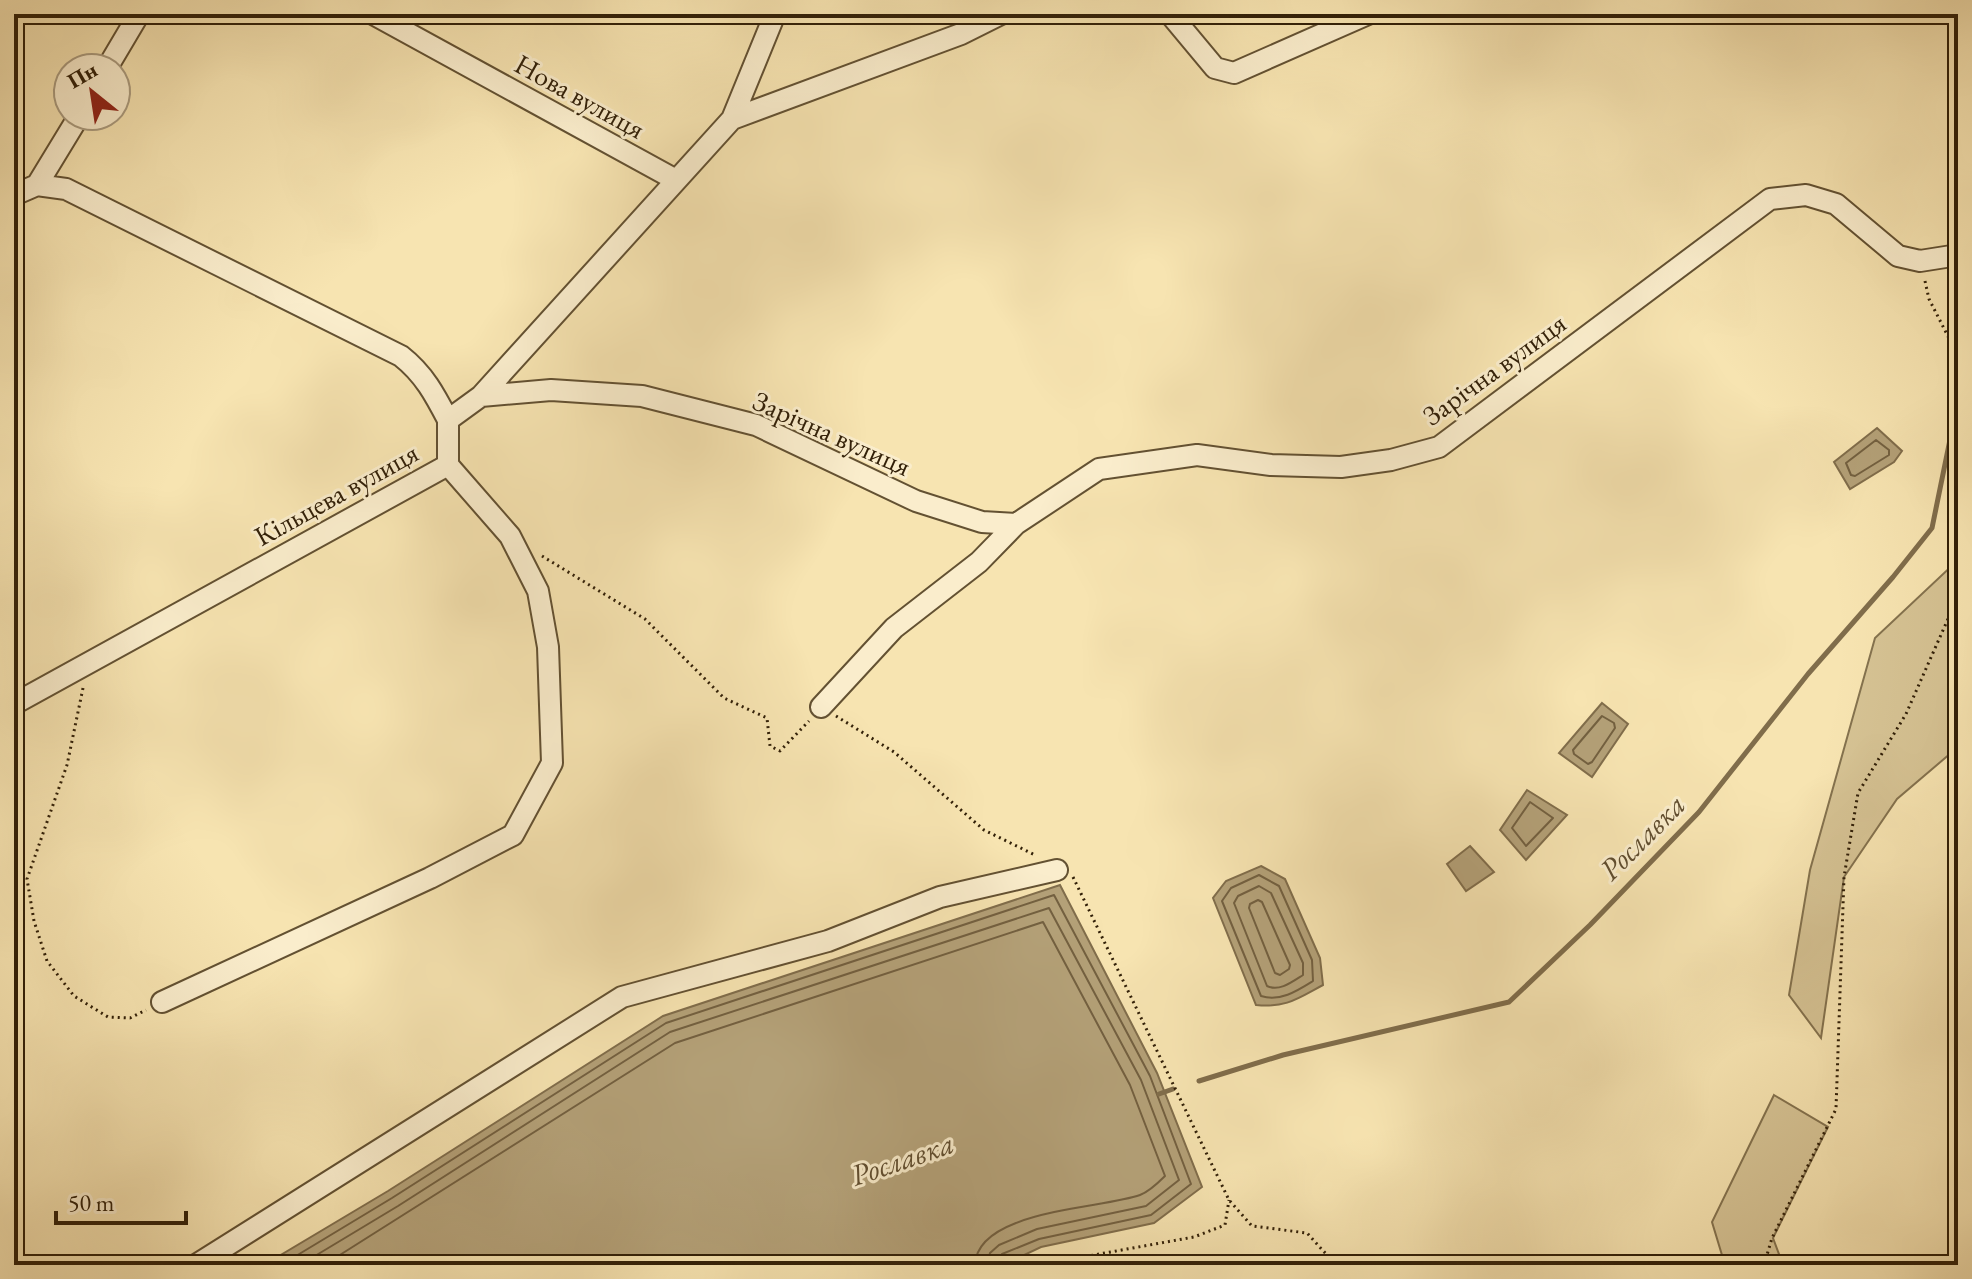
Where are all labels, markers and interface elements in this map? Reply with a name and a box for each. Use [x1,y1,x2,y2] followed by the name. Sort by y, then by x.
[509,46,651,146] street label: Нова вулиця
[52,52,132,132] north arrow
[62,55,103,95] text: Пн
[1415,305,1573,433] street label: Зарічна вулиця
[748,382,916,484] street label: Зарічна вулиця
[248,434,424,554] street label: Кільцева вулиця
[1590,785,1694,889] water label: Рославка
[845,1123,959,1195] water label: Рославка
[56,1175,186,1225] scale bar
[68,1187,115,1218] text: 50 m

